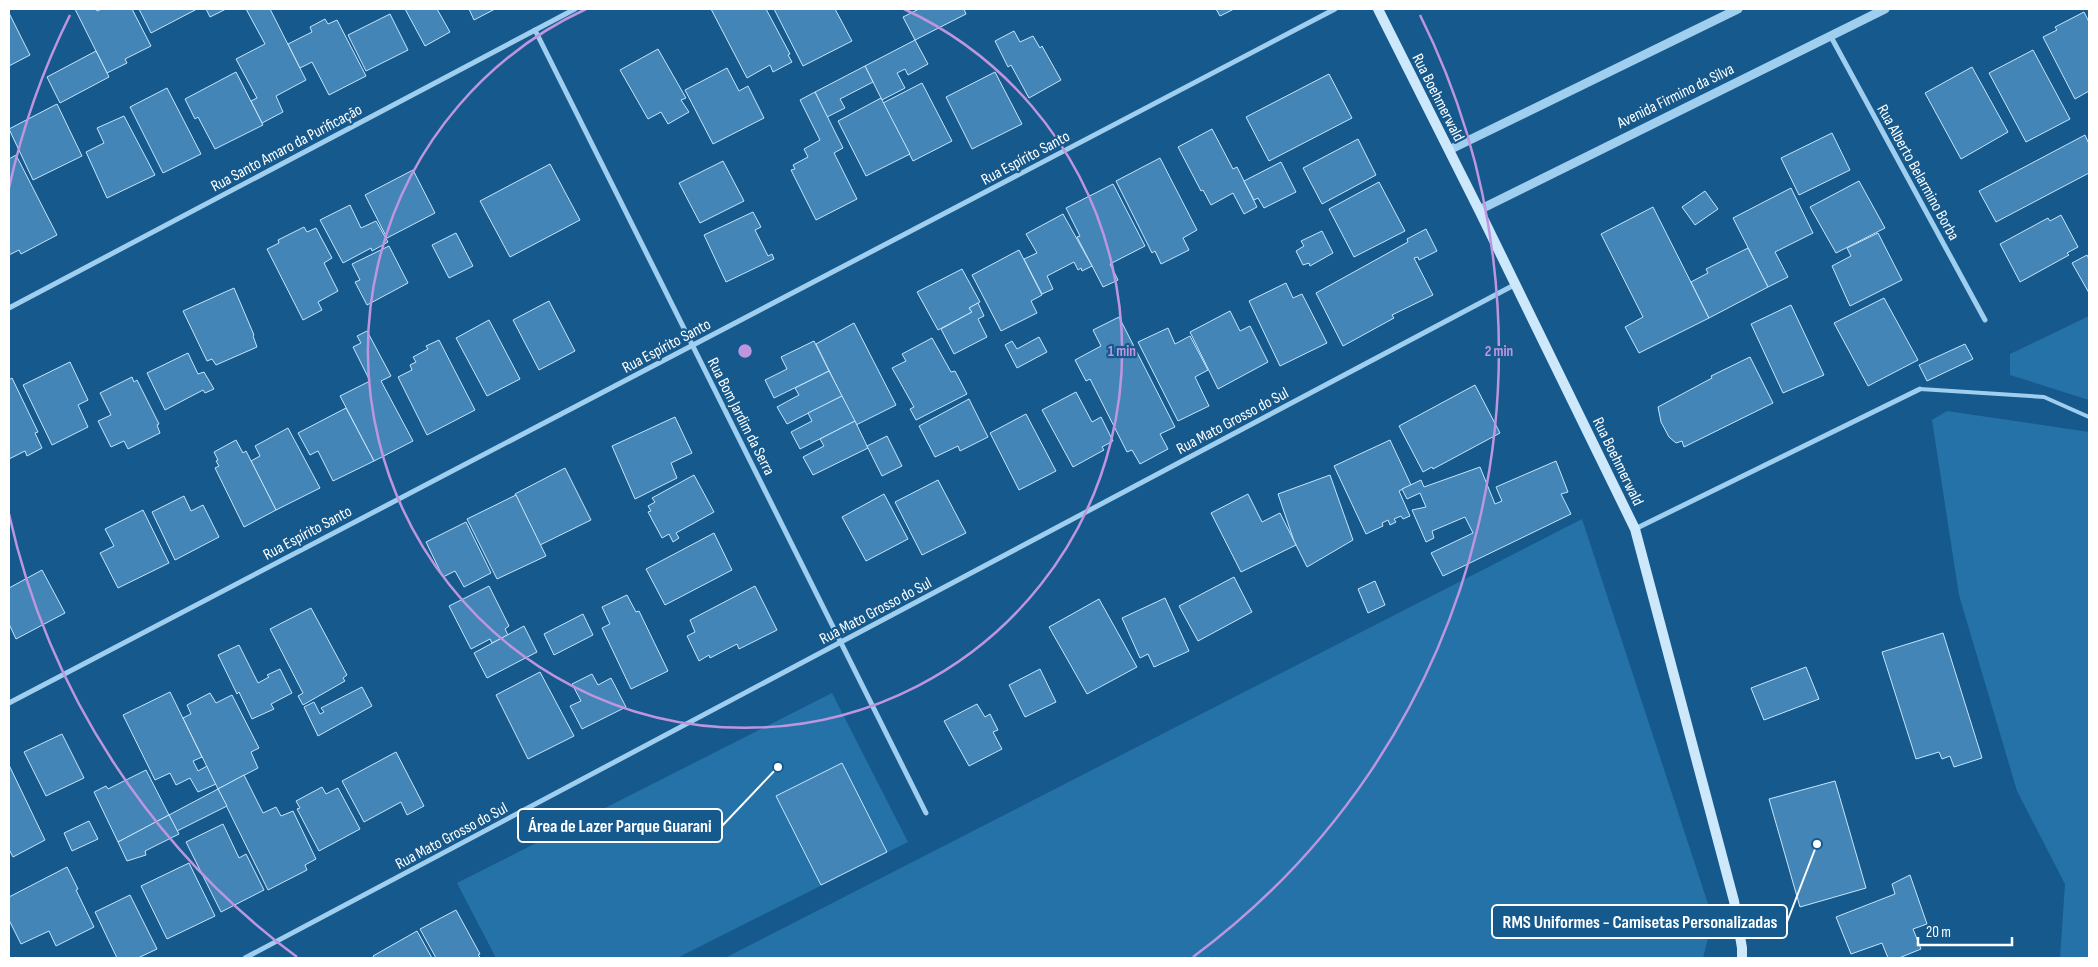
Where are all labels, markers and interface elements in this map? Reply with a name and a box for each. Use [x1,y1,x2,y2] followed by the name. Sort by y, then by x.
[1407,51,1468,145] street label: Rua Boehmerwald
[1613,60,1737,133] street label: Avenida Firmino da Silva
[208,100,366,196] street label: Rua Santo Amaro da Purificação
[1872,102,1963,244] street label: Rua Alberto Belarmino Borba
[978,127,1073,190] street label: Rua Espírito Santo
[619,315,714,378] street label: Rua Espírito Santo
[736,342,754,360] centre of rings
[1108,342,1136,361] text: 1 min
[1485,342,1513,361] text: 2 min
[703,355,778,479] street label: Rua Bom Jardim da Serra
[1173,384,1292,459] street label: Rua Mato Grosso do Sul
[1588,414,1647,509] street label: Rua Boehmerwald
[260,502,355,565] street label: Rua Espírito Santo
[816,574,935,649] street label: Rua Mato Grosso do Sul
[392,799,511,874] street label: Rua Mato Grosso do Sul
[518,809,722,842] callout: Área de Lazer Parque Guarani
[527,816,712,837] text: Área de Lazer Parque Guarani
[1492,905,1787,938] callout: RMS Uniformes - Camisetas Personalizadas
[1503,912,1778,933] text: RMS Uniformes - Camisetas Personalizadas
[1918,914,2012,946] scale bar
[1926,923,1951,942] text: 20 m

